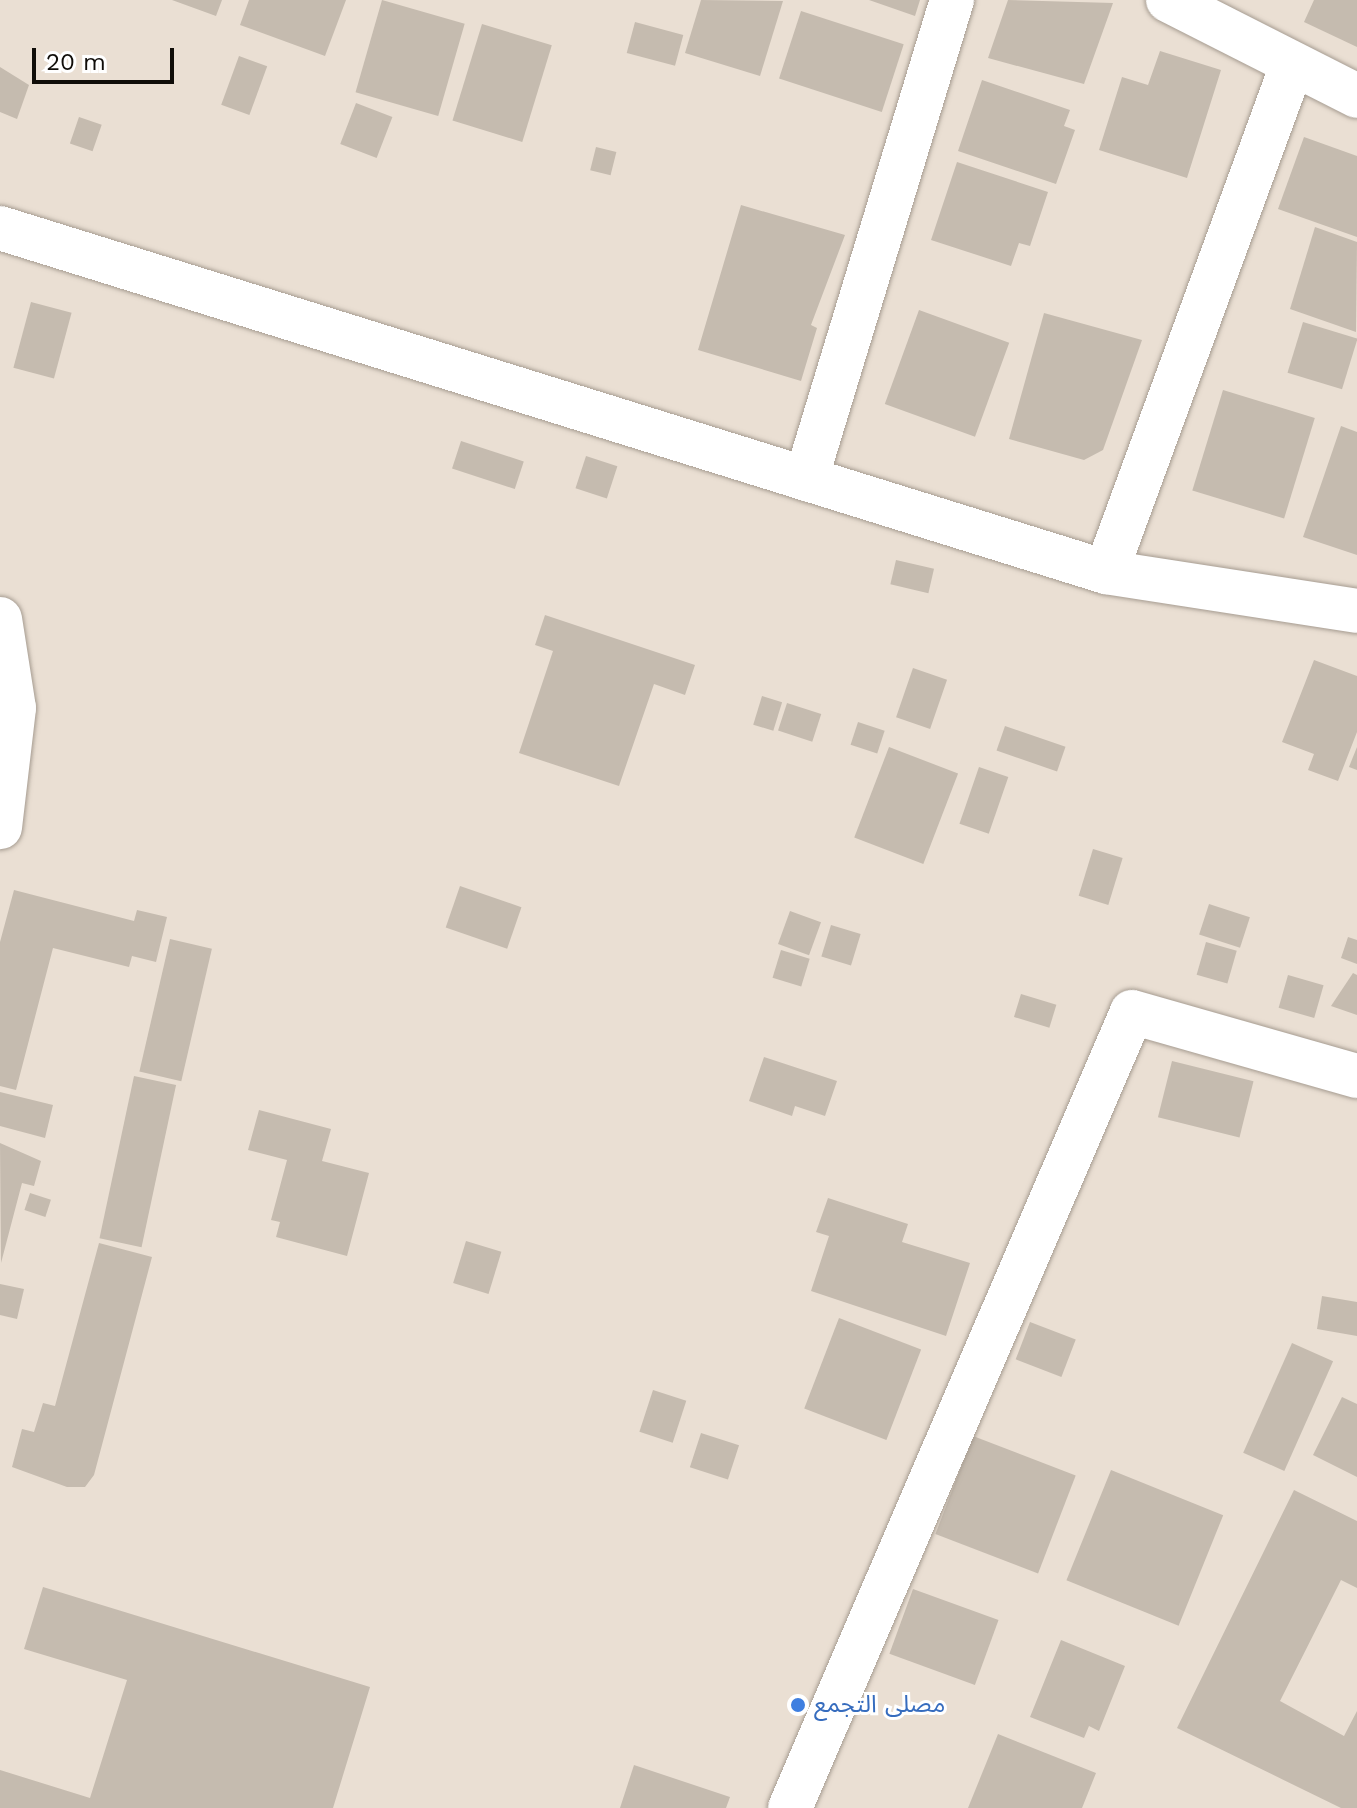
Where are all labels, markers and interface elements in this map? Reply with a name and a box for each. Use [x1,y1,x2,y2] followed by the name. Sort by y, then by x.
[36,32,178,82] scale bar
[46,48,106,76] text: 20 m
[814,1691,945,1719] place label: مصلى التجمع
[789,1696,807,1714] marker: مصلى التجمع

